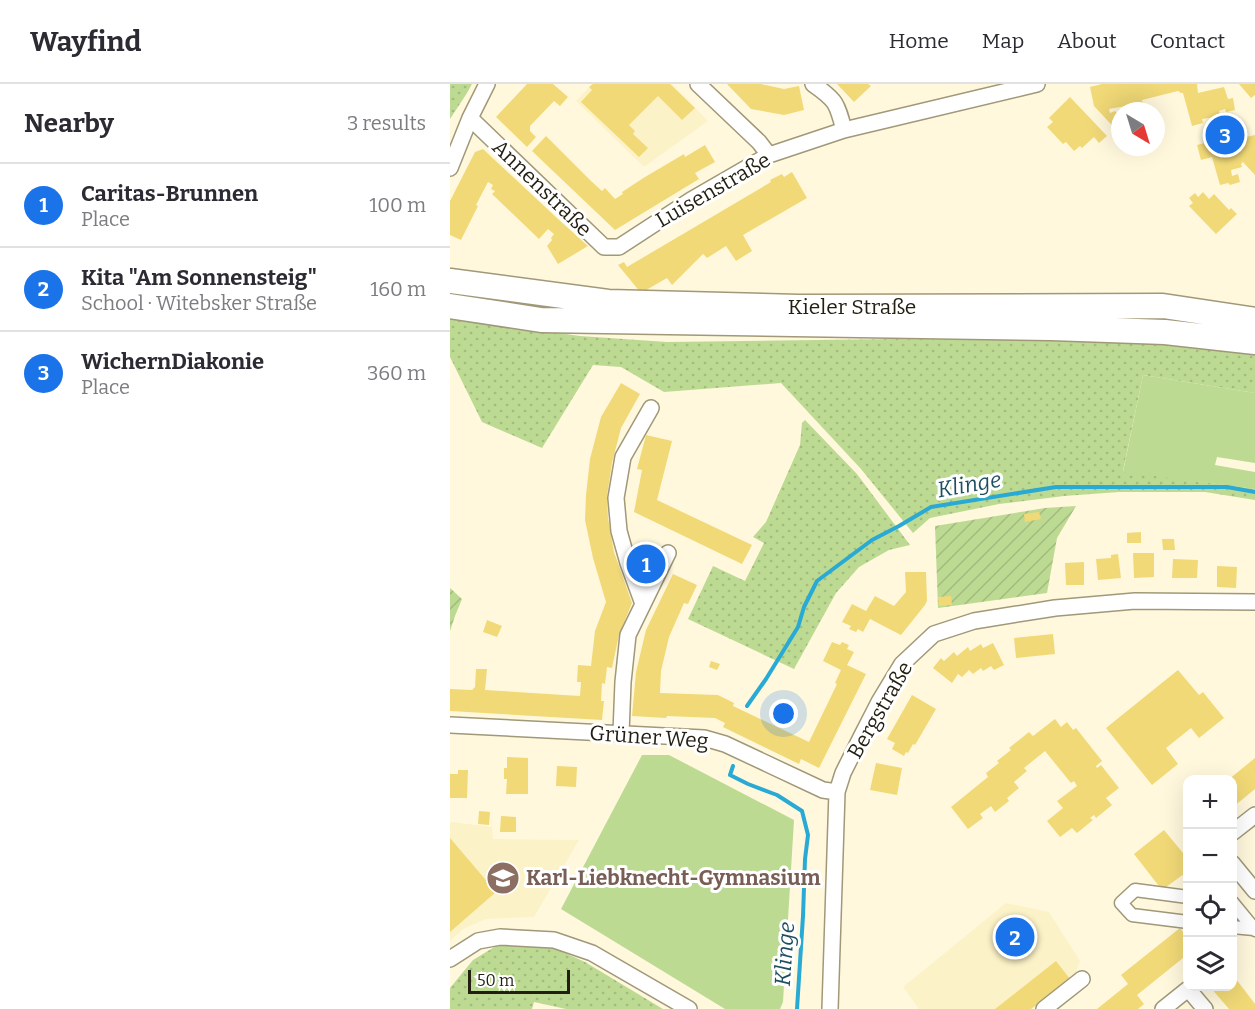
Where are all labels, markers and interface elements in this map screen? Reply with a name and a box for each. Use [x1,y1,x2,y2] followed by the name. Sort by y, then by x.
[30,25,141,58] text: Wayfind
[889,28,949,54] text: Home
[982,28,1024,54] text: Map
[1057,28,1117,54] text: About
[1150,28,1225,54] text: Contact
[1111,102,1165,156] north arrow
[24,108,114,139] text: Nearby
[347,111,426,135] text: 3 results
[1206,112,1244,158] pin: 3
[487,134,597,242] street label: Annenstraße
[651,147,775,233] street label: Luisenstraße
[81,180,258,207] text: Caritas-Brunnen
[39,193,48,217] text: 1
[369,193,426,217] text: 100 m
[81,207,130,231] text: Place
[81,264,317,291] text: Kita "Am Sonnensteig"
[38,277,49,301] text: 2
[370,277,426,301] text: 160 m
[81,291,317,315] text: School · Witebsker Straße
[788,294,916,320] street label: Kieler Straße
[81,348,264,375] text: WichernDiakonie
[38,361,49,385] text: 3
[367,361,426,385] text: 360 m
[81,375,130,399] text: Place
[935,466,1003,503] water label: Klinge
[626,542,666,586] pin: 1
[842,657,918,763] street label: Bergstraße
[769,699,798,728] your location
[589,720,710,754] street label: Grüner Weg
[1183,775,1237,991] map controls
[1183,775,1237,829] button: +
[1183,829,1237,883] button: −
[485,860,521,896] school or university icon: Karl-Liebknecht-Gymnasium
[526,865,821,891] place label: Karl-Liebknecht-Gymnasium
[1183,883,1237,937] button: locate
[996,914,1034,960] pin: 2
[769,921,800,987] water label: Klinge
[1183,937,1237,991] button: layers
[468,967,570,994] scale bar
[477,971,514,990] text: 50 m

